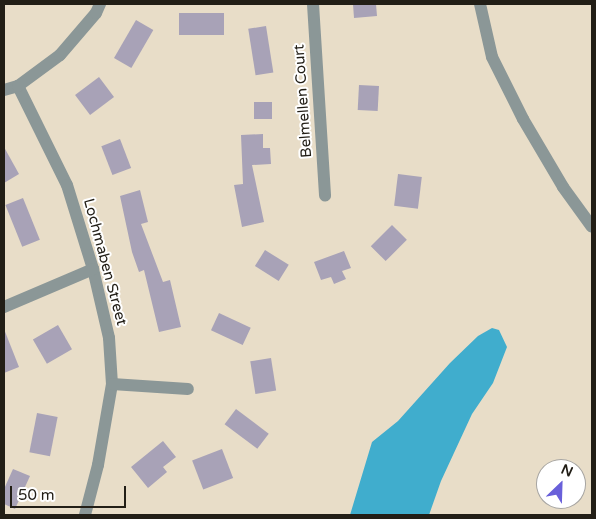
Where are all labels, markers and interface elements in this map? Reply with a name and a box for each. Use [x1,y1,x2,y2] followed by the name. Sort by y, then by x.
[290,44,316,158] street label: Belmellen Court
[79,196,131,328] street label: Lochmaben Street
[536,459,586,509] north arrow
[558,461,575,481] text: N
[12,476,129,508] scale bar
[18,486,55,504] text: 50 m

